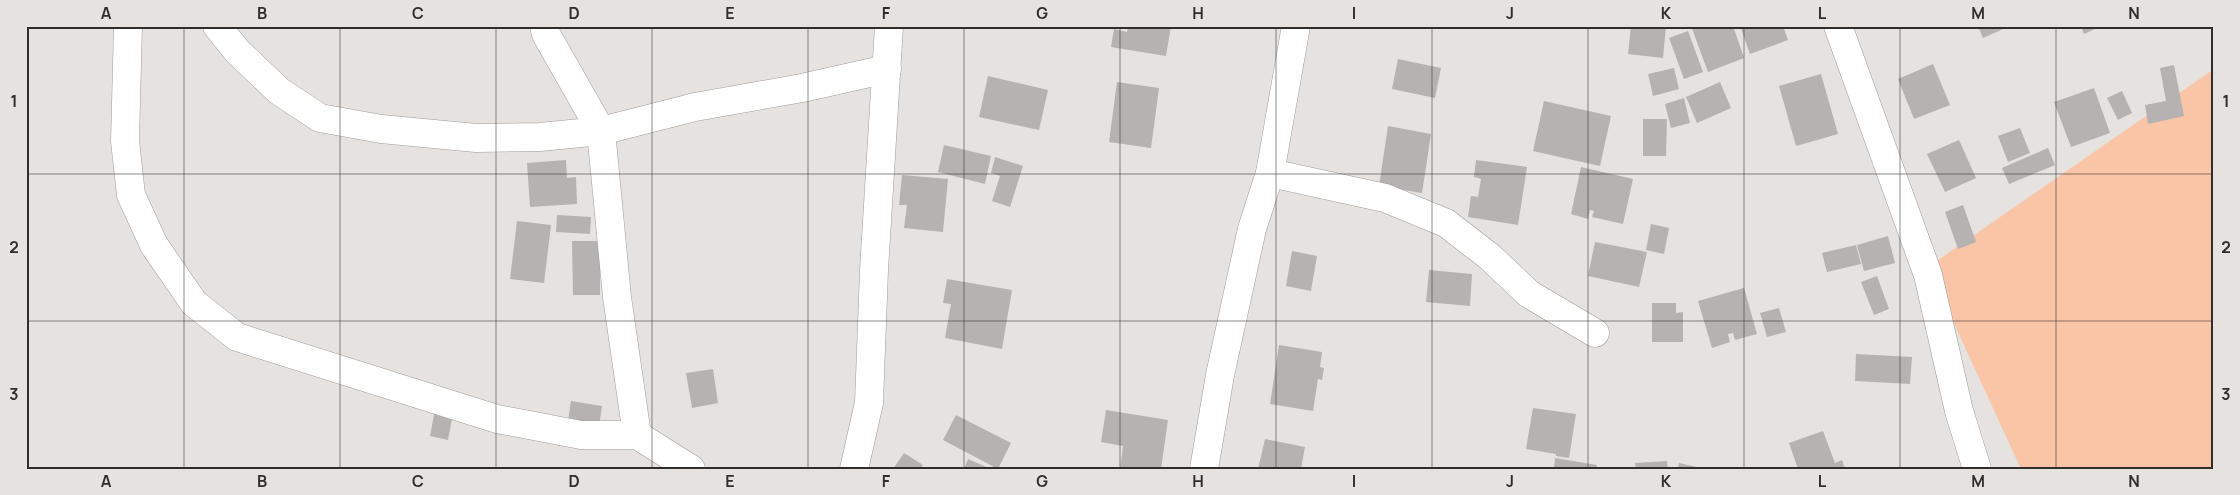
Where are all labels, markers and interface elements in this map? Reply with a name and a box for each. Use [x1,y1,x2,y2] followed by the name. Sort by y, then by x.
[101,2,112,24] text: A
[257,2,267,24] text: B
[412,2,424,24] text: C
[568,2,580,24] text: D
[725,2,735,24] text: E
[882,2,891,24] text: F
[1036,2,1048,24] text: G
[1192,2,1204,24] text: H
[1352,2,1356,24] text: I
[1506,2,1514,24] text: J
[1661,2,1672,24] text: K
[1818,2,1827,24] text: L
[1971,2,1985,24] text: M
[2128,2,2140,24] text: N
[10,90,18,112] text: 1
[2222,90,2230,112] text: 1
[9,236,19,258] text: 2
[2221,236,2231,258] text: 2
[9,383,19,405] text: 3
[2221,383,2231,405] text: 3
[101,470,112,492] text: A
[257,470,267,492] text: B
[412,470,424,492] text: C
[568,470,580,492] text: D
[725,470,735,492] text: E
[882,470,891,492] text: F
[1036,470,1048,492] text: G
[1192,470,1204,492] text: H
[1352,470,1356,492] text: I
[1506,470,1514,492] text: J
[1661,470,1672,492] text: K
[1818,470,1827,492] text: L
[1971,470,1985,492] text: M
[2128,470,2140,492] text: N

